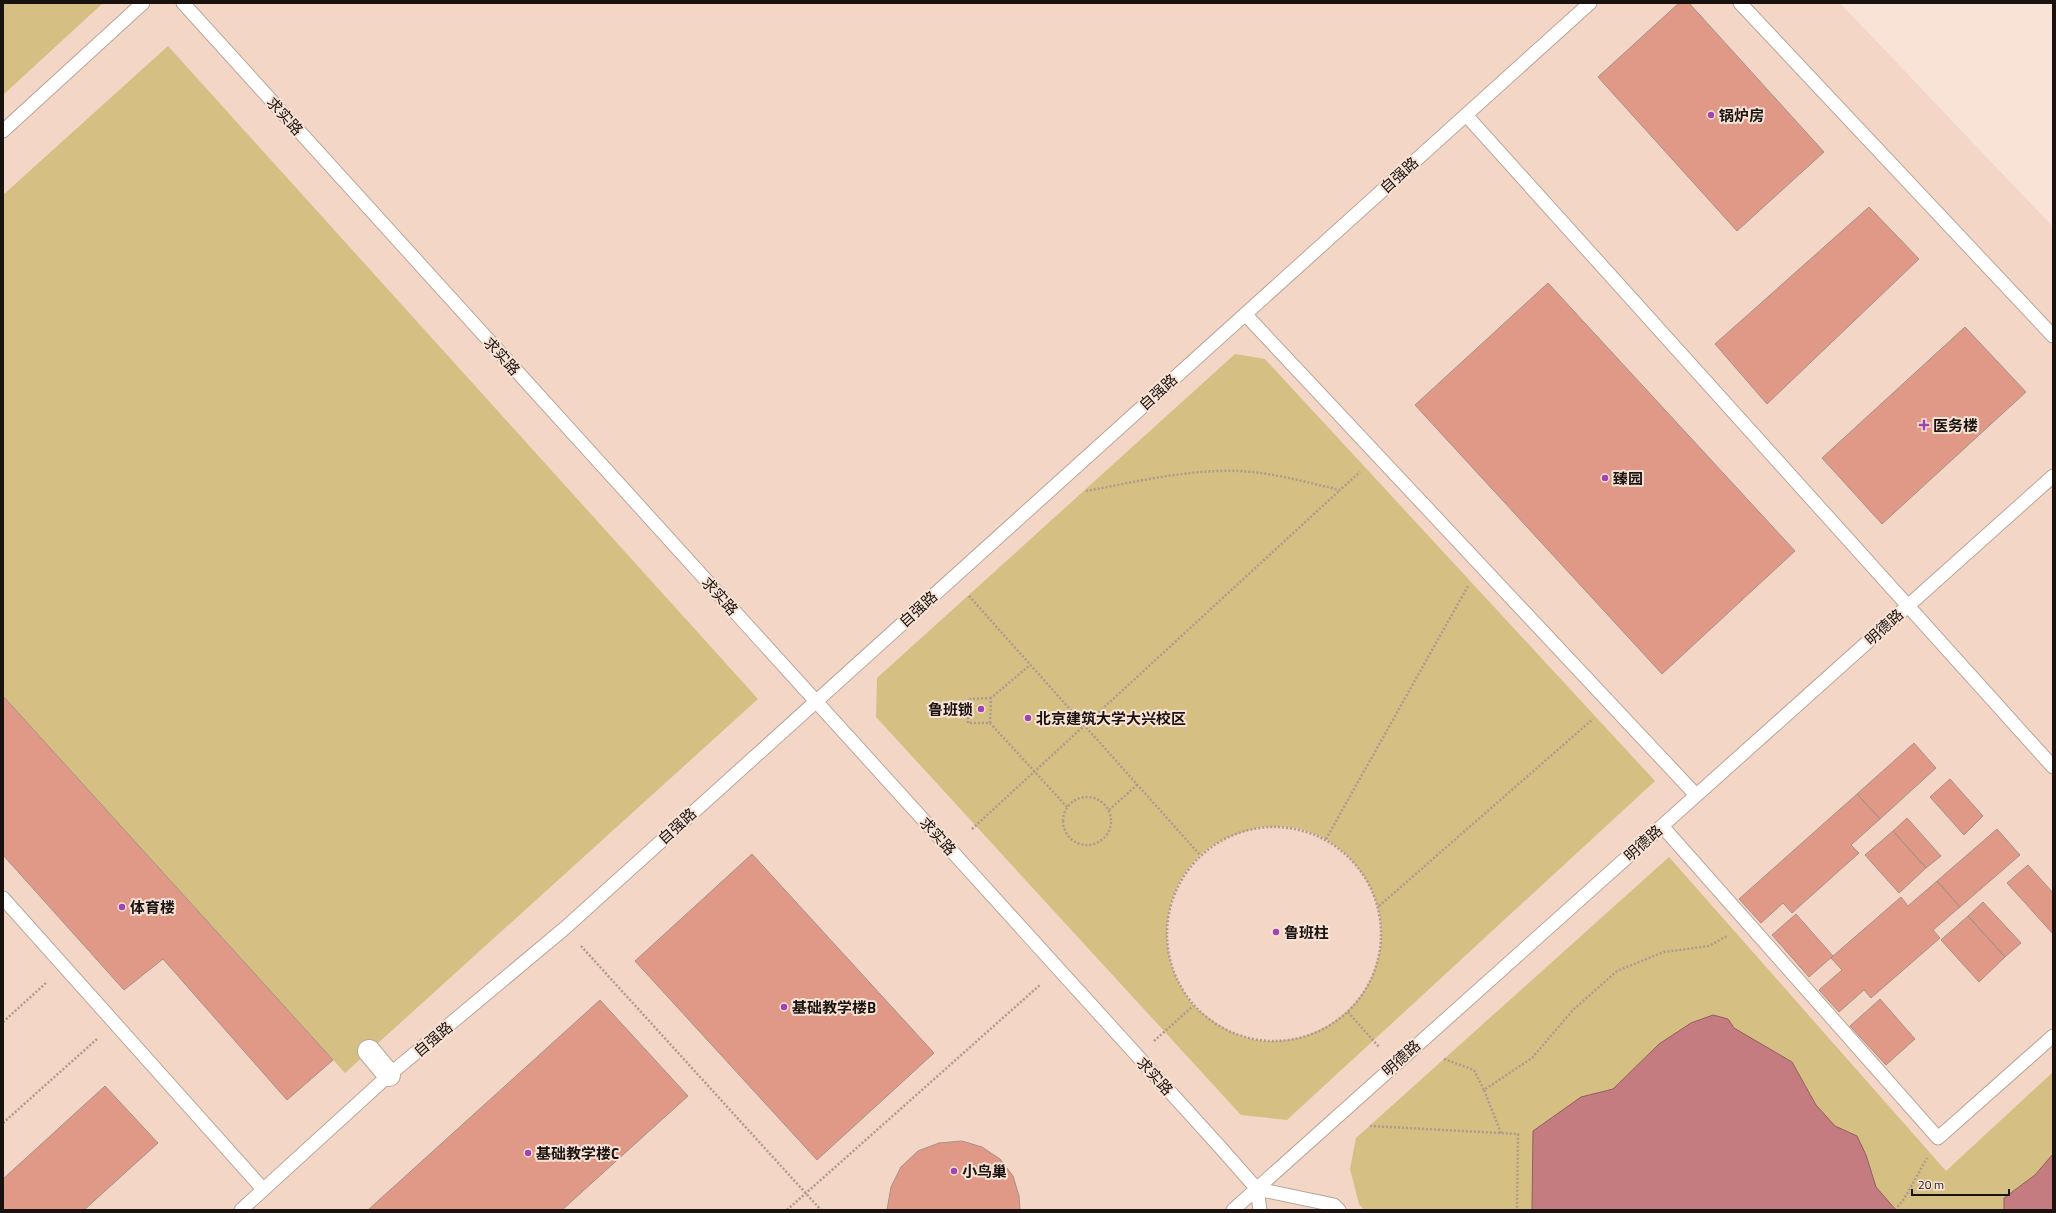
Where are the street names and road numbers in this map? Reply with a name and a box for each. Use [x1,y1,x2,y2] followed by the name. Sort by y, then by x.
[261,92,309,140] street label: 求实路
[1375,151,1423,199] street label: 自强路
[478,332,526,380] street label: 求实路
[1134,368,1182,416] street label: 自强路
[696,572,744,620] street label: 求实路
[894,585,942,633] street label: 自强路
[1860,603,1908,651] street label: 明德路
[653,802,701,850] street label: 自强路
[914,812,962,860] street label: 求实路
[1619,819,1667,867] street label: 明德路
[408,1016,458,1062] street label: 自强路
[1377,1034,1425,1082] street label: 明德路
[1131,1052,1179,1100] street label: 求实路

